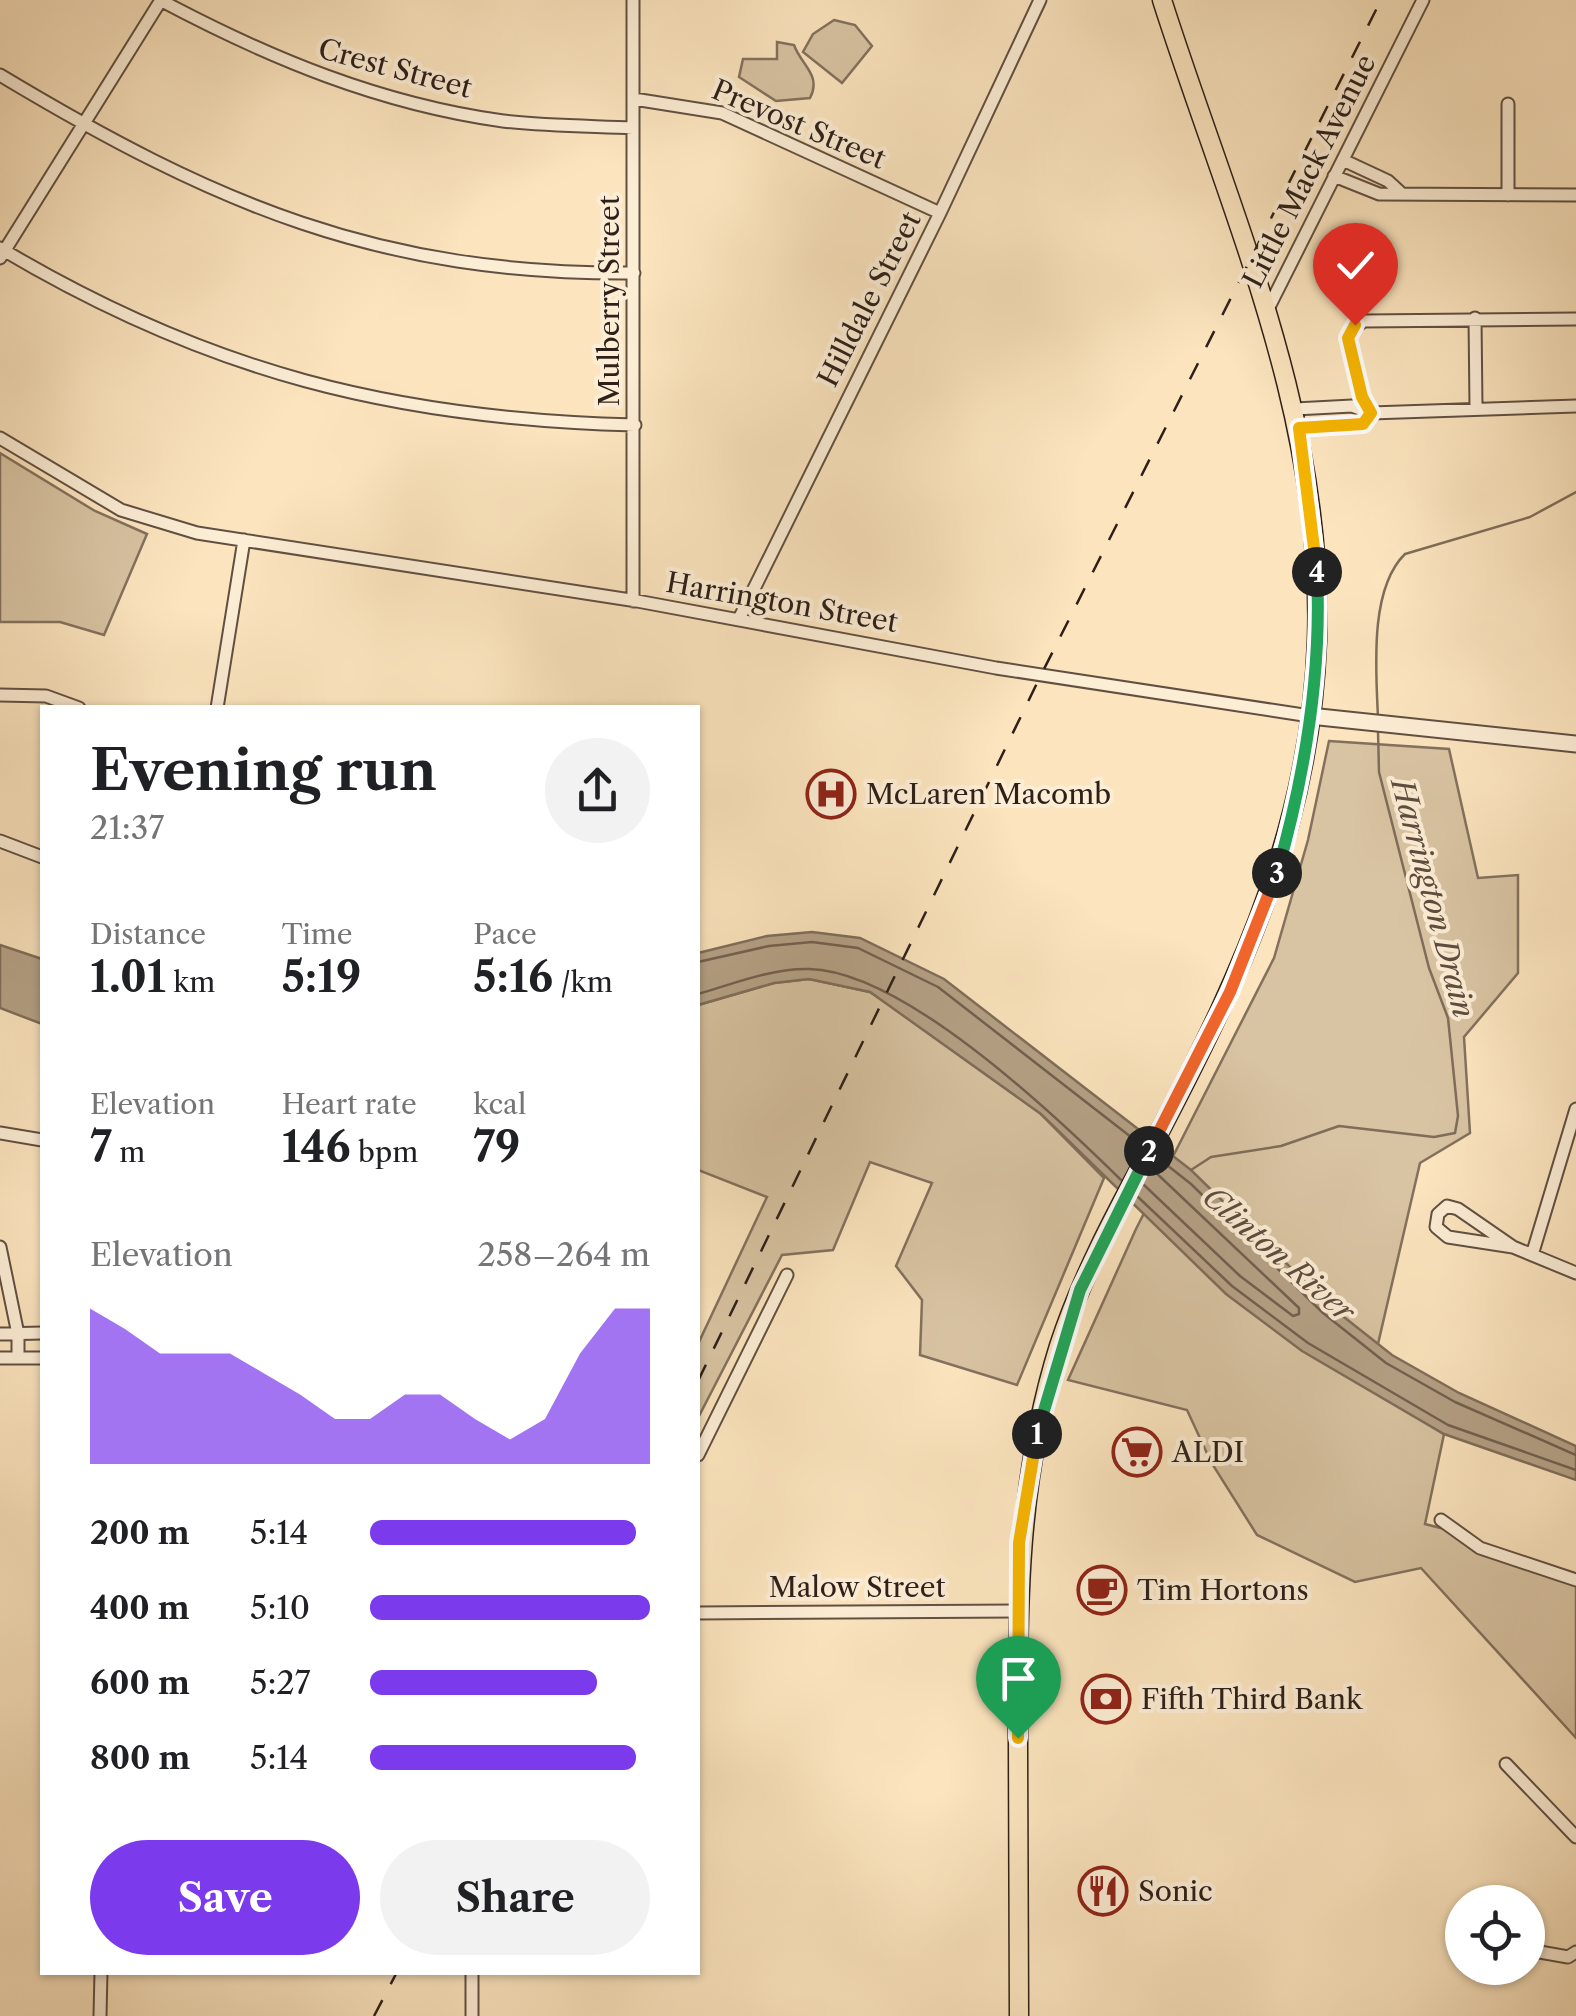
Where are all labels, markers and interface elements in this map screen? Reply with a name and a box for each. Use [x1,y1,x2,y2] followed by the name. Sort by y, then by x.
[315,31,476,105] street label: Crest Street
[1235,49,1383,293] street label: Little Mack Avenue
[707,72,891,176] street label: Prevost Street
[592,195,626,407] street label: Mulberry Street
[810,206,928,392] street label: Hilldale Street
[1313,223,1398,326] pin
[1328,238,1383,293] icon: check
[1292,547,1342,597] pin: 4
[1309,555,1325,589] text: 4
[664,565,900,639] street label: Harrington Street
[90,737,437,804] text: Evening run
[545,738,650,843] button: share
[805,768,857,820] hospital icon: McLaren Macomb
[1383,772,1483,1022] water label: Harrington Drain
[866,777,1111,811] place label: McLaren Macomb
[90,808,164,847] text: 21:37
[1252,848,1302,898] pin: 3
[1269,856,1285,890] text: 3
[90,917,206,951] text: Distance
[282,917,352,951] text: Time
[473,917,537,951] text: Pace
[90,951,166,1003] text: 1.01
[282,951,361,1003] text: 5:19
[473,951,553,1003] text: 5:16
[166,965,215,999] text: km
[553,965,613,999] text: /km
[90,1087,215,1121] text: Elevation
[282,1087,417,1121] text: Heart rate
[473,1087,526,1121] text: kcal
[90,1121,112,1173] text: 7
[282,1121,351,1173] text: 146
[473,1121,520,1173] text: 79
[1124,1126,1174,1176] pin: 2
[1141,1134,1157,1168] text: 2
[112,1135,145,1169] text: m
[351,1135,418,1169] text: bpm
[1196,1178,1364,1331] water label: Clinton River
[90,1235,233,1274] text: Elevation
[478,1235,650,1274] text: 258–264 m
[1012,1409,1062,1459] pin: 1
[1031,1417,1043,1451] text: 1
[1111,1426,1163,1478] supermarket icon: ALDI
[1171,1435,1244,1469] place label: ALDI
[90,1513,190,1552] text: 200 m
[250,1513,308,1552] text: 5:14
[1076,1564,1128,1616] cafe icon: Tim Hortons
[769,1570,945,1604] street label: Malow Street
[1137,1573,1309,1607] place label: Tim Hortons
[90,1588,190,1627] text: 400 m
[250,1588,310,1627] text: 5:10
[976,1636,1061,1739] pin
[991,1651,1046,1706] icon: arrive
[90,1663,190,1702] text: 600 m
[250,1663,311,1702] text: 5:27
[1080,1673,1132,1725] bank icon: Fifth Third Bank
[1141,1682,1364,1716] place label: Fifth Third Bank
[90,1738,190,1777] text: 800 m
[250,1738,308,1777] text: 5:14
[90,1840,360,1955] button: Save
[380,1840,650,1955] button: Share
[1077,1865,1129,1917] restaurant icon: Sonic
[1138,1874,1213,1908] place label: Sonic
[1445,1885,1545,1985] map controls
[1445,1885,1545,1985] button: locate

